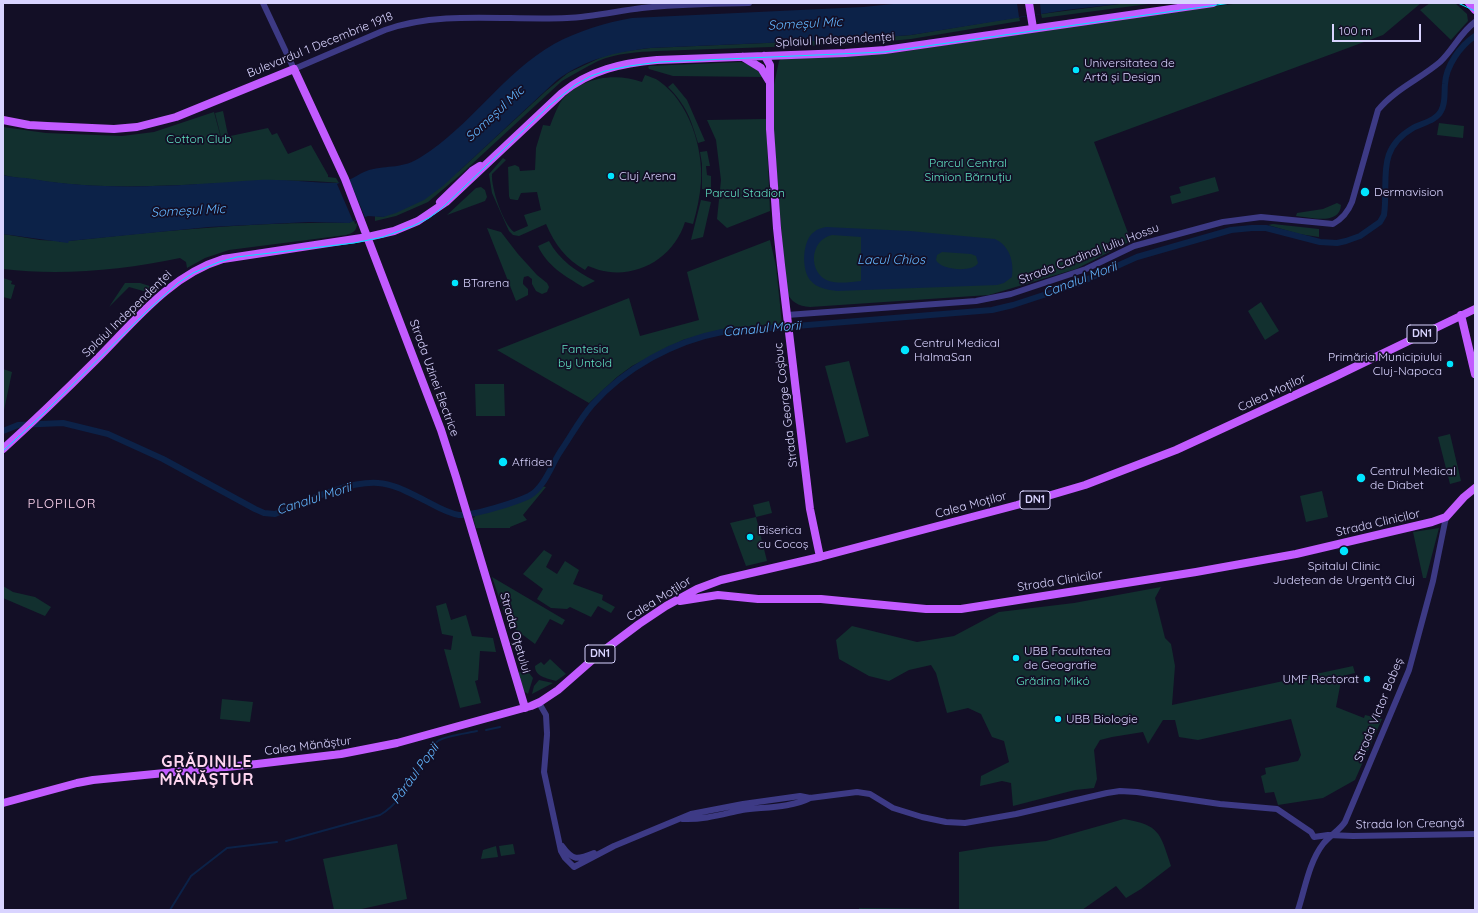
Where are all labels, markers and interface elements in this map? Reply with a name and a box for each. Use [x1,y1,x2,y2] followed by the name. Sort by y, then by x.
[245,9,395,81] street label: Bulevardul 1 Decembrie 1918
[767,14,843,34] water label: Someșul Mic
[1334,16,1423,42] scale bar
[1339,23,1372,38] text: 100 m
[775,30,895,50] street label: Splaiul Independenței
[1084,56,1175,84] place label: Universitatea de Artă și Design
[1071,65,1081,75] marker: Universitatea de Artă și Design
[462,83,528,145] water label: Someșul Mic
[166,132,232,146] park label: Cotton Club
[924,156,1012,184] park label: Parcul Central Simion Bărnuțiu
[619,169,676,183] place label: Cluj Arena
[606,171,616,181] marker: Cluj Arena
[1374,185,1443,199] place label: Dermavision
[705,186,785,200] park label: Parcul Stadion
[1359,186,1371,198] marker: Dermavision
[150,201,226,221] water label: Someșul Mic
[1017,221,1161,287] street label: Strada Cardinal Iuliu Hossu
[857,252,925,268] water label: Lacul Chios
[1041,259,1119,301] water label: Canalul Morii
[79,268,175,360] street label: Splaiul Independenței
[463,276,509,290] place label: BTarena
[450,278,460,288] marker: BTarena
[406,318,462,438] street label: Strada Uzinei Electrice
[723,318,801,340] water label: Canalul Morii
[1407,325,1437,343] road number: DN1
[914,336,1000,364] place label: Centrul Medical HalmaSan
[558,342,612,370] park label: Fantesia by Untold
[771,342,801,468] street label: Strada George Coșbuc
[899,344,911,356] marker: Centrul Medical HalmaSan
[1328,350,1442,378] place label: Primăria Municipiului Cluj-Napoca
[1445,359,1455,369] marker: Primăria Municipiului Cluj-Napoca
[1236,371,1308,415] street label: Calea Moților
[512,455,552,469] place label: Affidea
[497,456,509,468] marker: Affidea
[1370,464,1456,492] place label: Centrul Medical de Diabet
[1355,472,1367,484] marker: Centrul Medical de Diabet
[275,480,353,518] water label: Canalul Morii
[934,489,1008,521] street label: Calea Moților
[1020,491,1050,509] road number: DN1
[28,496,96,512] district label: PLOPILOR
[1334,506,1422,540] street label: Strada Clinicilor
[758,523,808,551] place label: Biserica cu Cocoș
[745,532,755,542] marker: Biserica cu Cocoș
[1338,545,1350,557] marker: Spitalul Clinic Județean de Urgență Cluj
[1273,559,1415,587] place label: Spitalul Clinic Județean de Urgență Cluj
[1016,567,1104,595] street label: Strada Clinicilor
[624,573,694,625] street label: Calea Moților
[497,591,533,675] street label: Strada Oțetului
[1024,644,1110,672] place label: UBB Facultatea de Geografie
[585,645,615,663] road number: DN1
[1011,653,1021,663] marker: UBB Facultatea de Geografie
[1352,656,1406,764] street label: Strada Victor Babeș
[1282,672,1359,686] place label: UMF Rectorat
[1016,674,1090,688] park label: Grădina Mikó
[1362,674,1372,684] marker: UMF Rectorat
[1066,712,1138,726] place label: UBB Biologie
[1053,714,1063,724] marker: UBB Biologie
[264,734,352,758] street label: Calea Mănăștur
[388,741,442,807] water label: Pârâul Popii
[159,752,255,790] district label: GRĂDINILE MĂNĂȘTUR
[1355,816,1465,832] street label: Strada Ion Creangă

